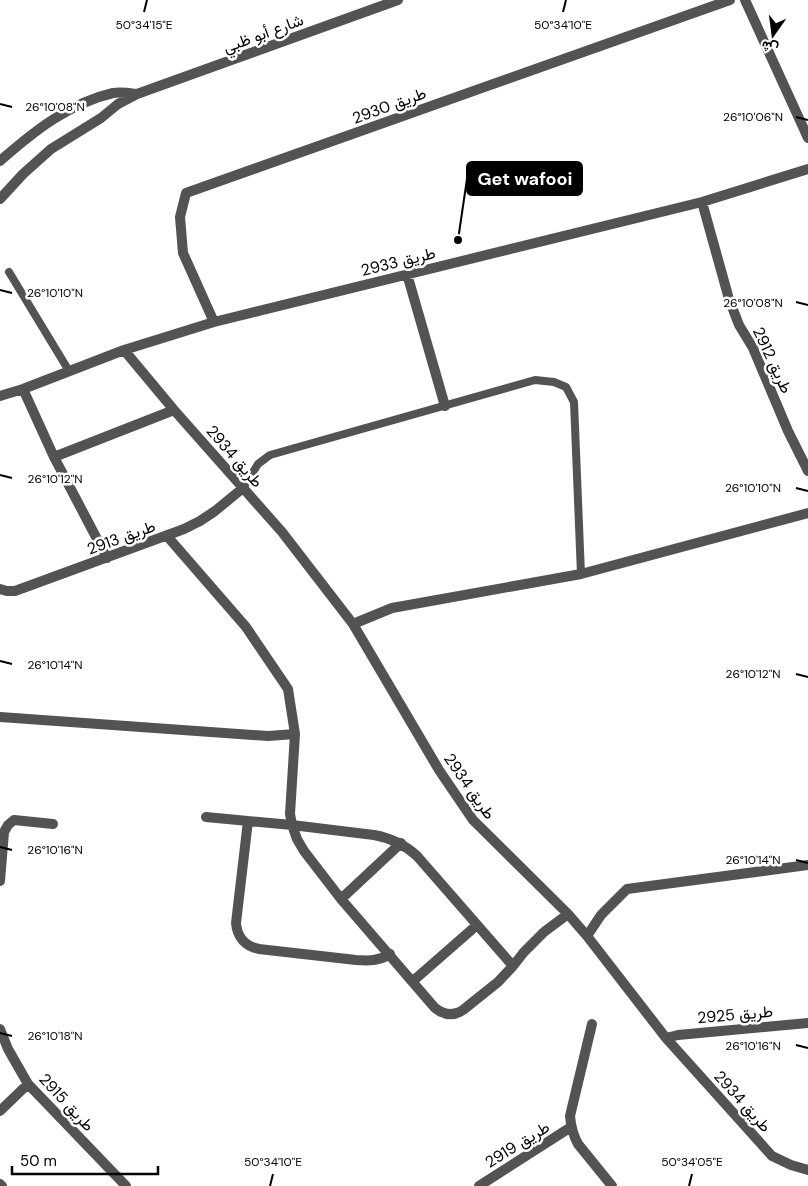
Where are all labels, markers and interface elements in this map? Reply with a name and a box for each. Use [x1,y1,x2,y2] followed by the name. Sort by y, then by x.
[220,9,307,61] street label: شارع أبو ظبي
[748,10,798,60] north arrow
[115,17,173,33] text: 50°34'15"E
[534,17,592,33] text: 50°34'10"E
[759,37,780,58] text: ش
[349,82,429,129] street label: طريق 2930
[25,99,85,115] text: 26°10'08"N
[723,109,783,125] text: 26°10'06"N
[467,162,582,195] callout: Get wafooi
[478,167,572,191] text: Get wafooi
[359,242,438,281] street label: طريق 2933
[27,285,83,301] text: 26°10'10"N
[723,295,783,311] text: 26°10'08"N
[748,323,797,397] street label: طريق 2912
[202,421,268,492] street label: طريق 2934
[28,471,82,487] text: 26°10'12"N
[725,480,781,496] text: 26°10'10"N
[84,515,158,560] street label: طريق 2913
[27,657,83,673] text: 26°10'14"N
[726,666,780,682] text: 26°10'12"N
[439,749,500,824] street label: طريق 2934
[27,842,83,858] text: 26°10'16"N
[725,852,781,868] text: 26°10'14"N
[696,1001,774,1028] street label: طريق 2925
[27,1028,83,1044] text: 26°10'18"N
[725,1038,781,1054] text: 26°10'16"N
[709,1066,776,1137] street label: طريق 2934
[34,1069,99,1136] street label: طريق 2915
[481,1116,553,1172] street label: طريق 2919
[12,1144,159,1176] scale bar
[20,1151,57,1171] text: 50 m
[244,1154,302,1170] text: 50°34'10"E
[661,1154,723,1170] text: 50°34'05"E

